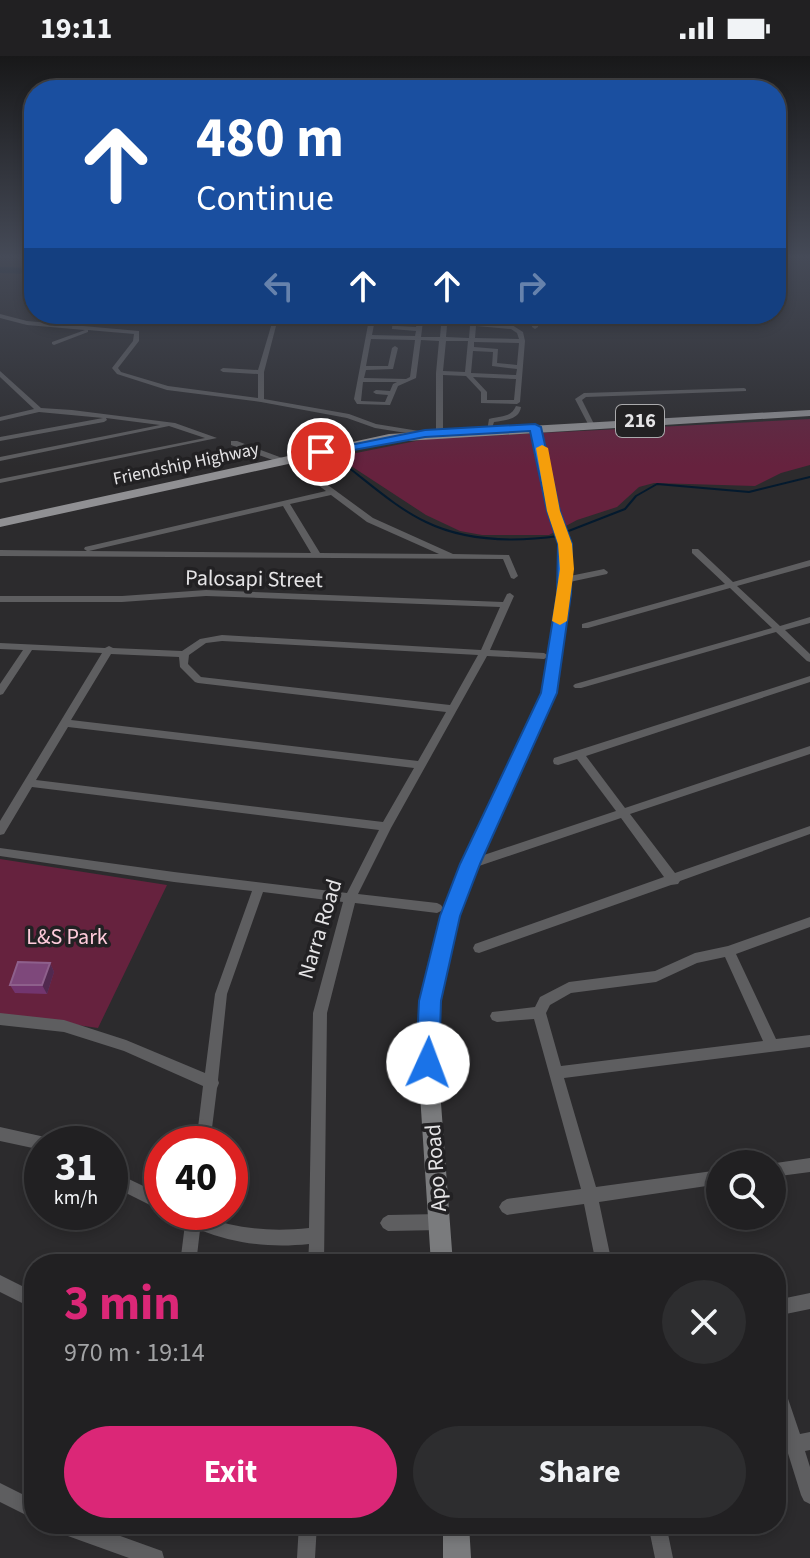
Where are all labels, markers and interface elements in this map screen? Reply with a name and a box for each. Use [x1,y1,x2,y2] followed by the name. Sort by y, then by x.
[40,7,112,50] text: 19:11
[196,99,344,178] text: 480 m
[64,112,168,216] icon: ahead
[196,173,334,224] text: Continue
[257,264,301,308] icon: left
[341,264,385,308] icon: ahead
[425,264,469,308] icon: ahead
[509,264,553,308] icon: right
[616,405,664,437] road number: 216
[287,418,355,486] pin
[299,430,343,474] icon: arrive
[111,436,262,492] street label: Friendship Highway
[185,562,324,596] street label: Palosapi Street
[290,875,350,983] street label: Narra Road
[26,921,108,953] park label: L&S Park
[386,1021,470,1105] position arrow
[417,1123,455,1213] street label: Apo Road
[144,1126,248,1230] speed limit sign: 40
[55,1139,97,1196] text: 31
[706,1150,786,1230] map controls
[706,1150,786,1230] button: search
[54,1184,98,1212] text: km/h
[64,1270,181,1338] text: 3 min
[662,1280,746,1364] button: close
[64,1334,205,1371] text: 970 m · 19:14
[64,1426,397,1518] button: Exit
[413,1426,746,1518] button: Share

